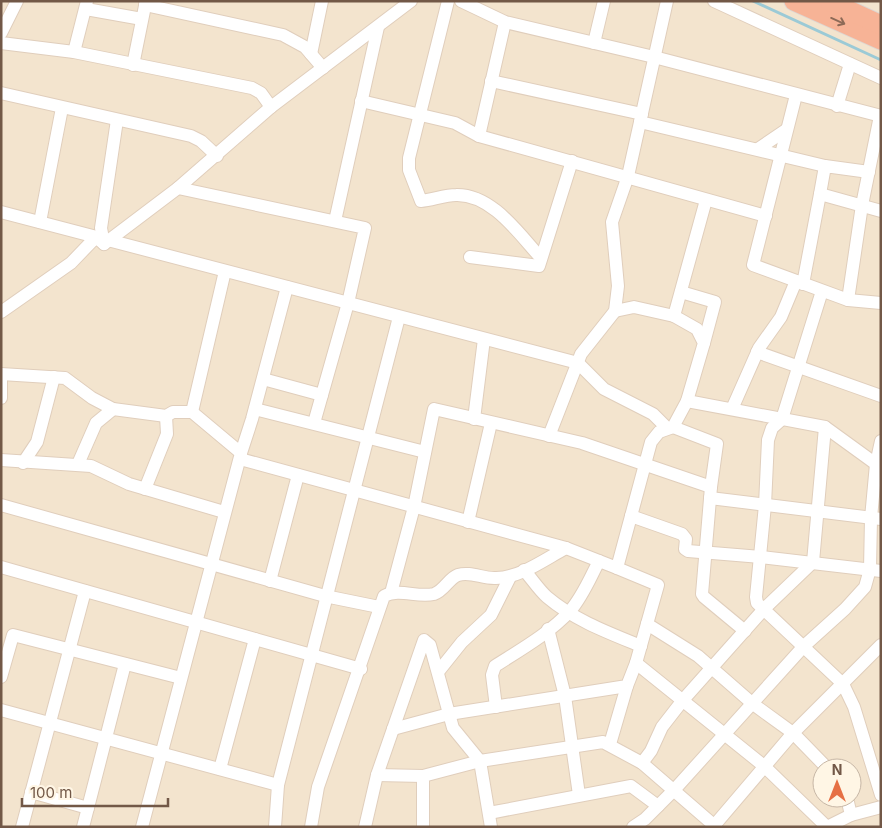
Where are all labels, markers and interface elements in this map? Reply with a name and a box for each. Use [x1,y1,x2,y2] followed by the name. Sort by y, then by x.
[830,16,845,26] one-way arrow
[812,758,862,808] north arrow
[832,761,842,778] text: N
[22,776,169,808] scale bar
[30,783,72,802] text: 100 m

